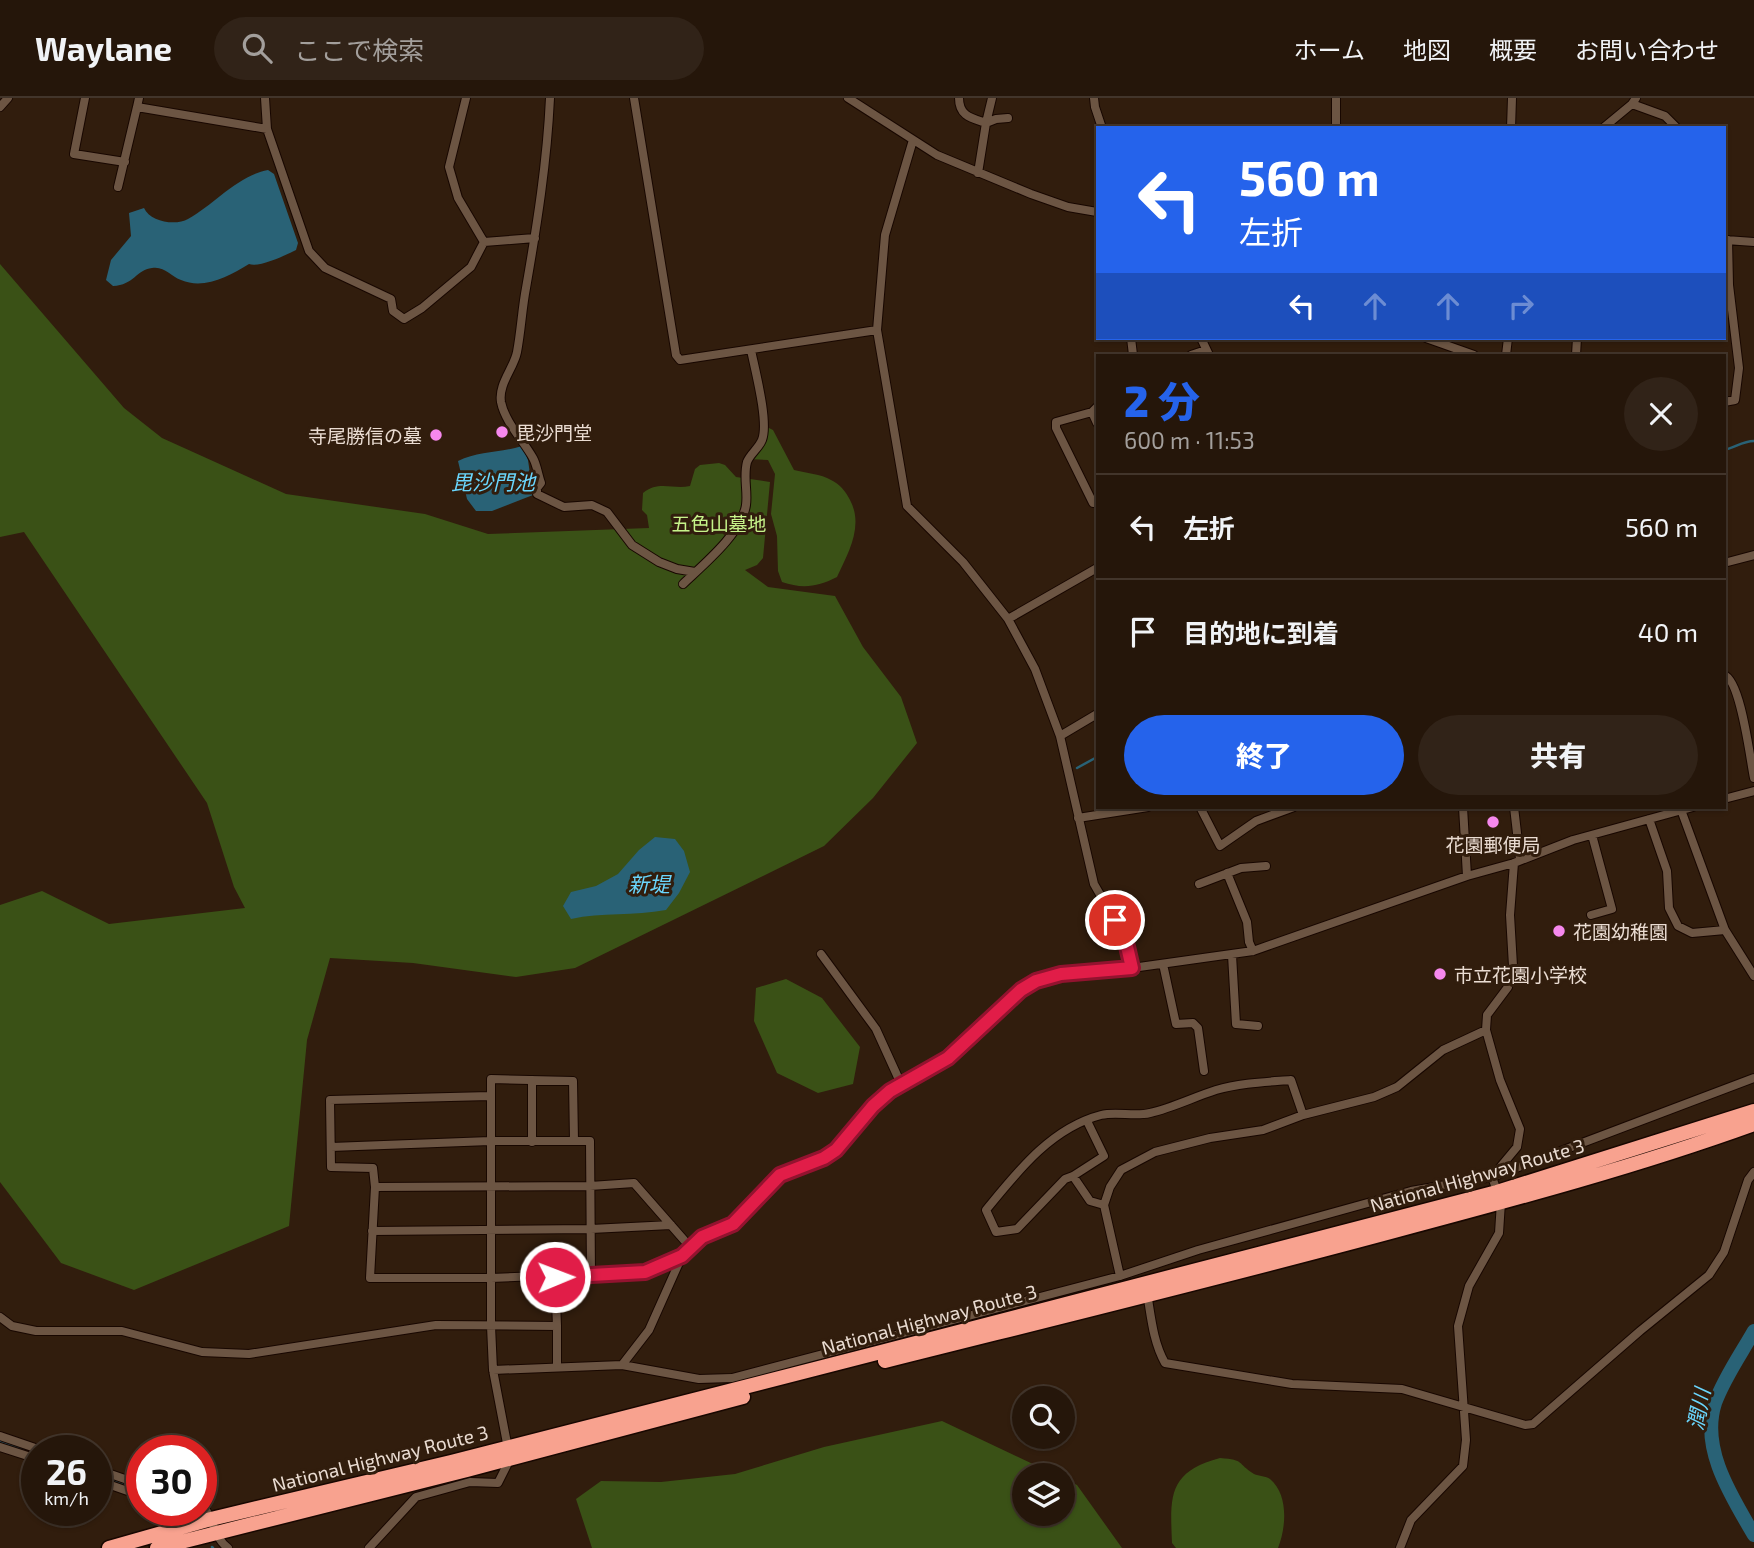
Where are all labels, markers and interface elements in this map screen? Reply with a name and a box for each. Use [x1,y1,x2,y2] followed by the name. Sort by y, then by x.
[214,17,704,80] search box
[35,28,172,68] text: Waylane
[238,29,276,67] icon: search
[294,34,424,65] text: ここで検索
[1294,35,1365,64] text: ホーム
[1403,35,1451,64] text: 地図
[1489,35,1537,64] text: 概要
[1575,35,1719,64] text: お問い合わせ
[1239,147,1380,206] text: 560 m
[1124,154,1215,245] icon: left
[1239,212,1303,250] text: 左折
[1283,287,1321,325] icon: left
[1356,287,1394,325] icon: ahead
[1429,287,1467,325] icon: ahead
[1502,287,1540,325] icon: right
[1124,375,1200,425] text: 2 分
[1624,377,1698,451] button: close
[516,421,592,444] place label: 毘沙門堂
[308,424,422,447] place label: 寺尾勝信の墓
[494,424,510,440] marker: 毘沙門堂
[1124,426,1255,454] text: 600 m · 11:53
[428,427,444,443] marker: 寺尾勝信の墓
[451,469,537,494] water label: 毘沙門池
[1124,508,1162,546] icon: left
[1625,511,1698,542] text: 560 m
[671,512,767,535] park label: 五色山墓地
[1183,512,1235,543] text: 左折
[1124,613,1162,651] icon: arrive
[1638,616,1698,647] text: 40 m
[1183,617,1339,648] text: 目的地に到着
[1124,715,1404,795] button: 終了
[1418,715,1698,795] button: 共有
[1485,814,1501,830] marker: 花園郵便局
[1445,833,1541,856] place label: 花園郵便局
[628,871,672,896] water label: 新堤
[1085,890,1145,950] pin
[1096,901,1134,939] icon: arrive
[1573,920,1668,943] place label: 花園幼稚園
[1551,923,1567,939] marker: 花園幼稚園
[1454,963,1587,986] place label: 市立花園小学校
[1432,966,1448,982] marker: 市立花園小学校
[1367,1133,1587,1217] street label: National Highway Route 3
[518,1240,592,1314] position arrow
[819,1279,1039,1359] street label: National Highway Route 3
[1682,1384,1715,1432] water label: 潤川
[1012,1386,1075,1526] map controls
[1012,1386,1075,1449] button: search
[270,1420,490,1496] street label: National Highway Route 3
[126,1435,217,1526] speed limit sign: 30
[46,1450,87,1492] text: 26
[1012,1463,1075,1526] button: layers
[44,1487,89,1509] text: km/h

